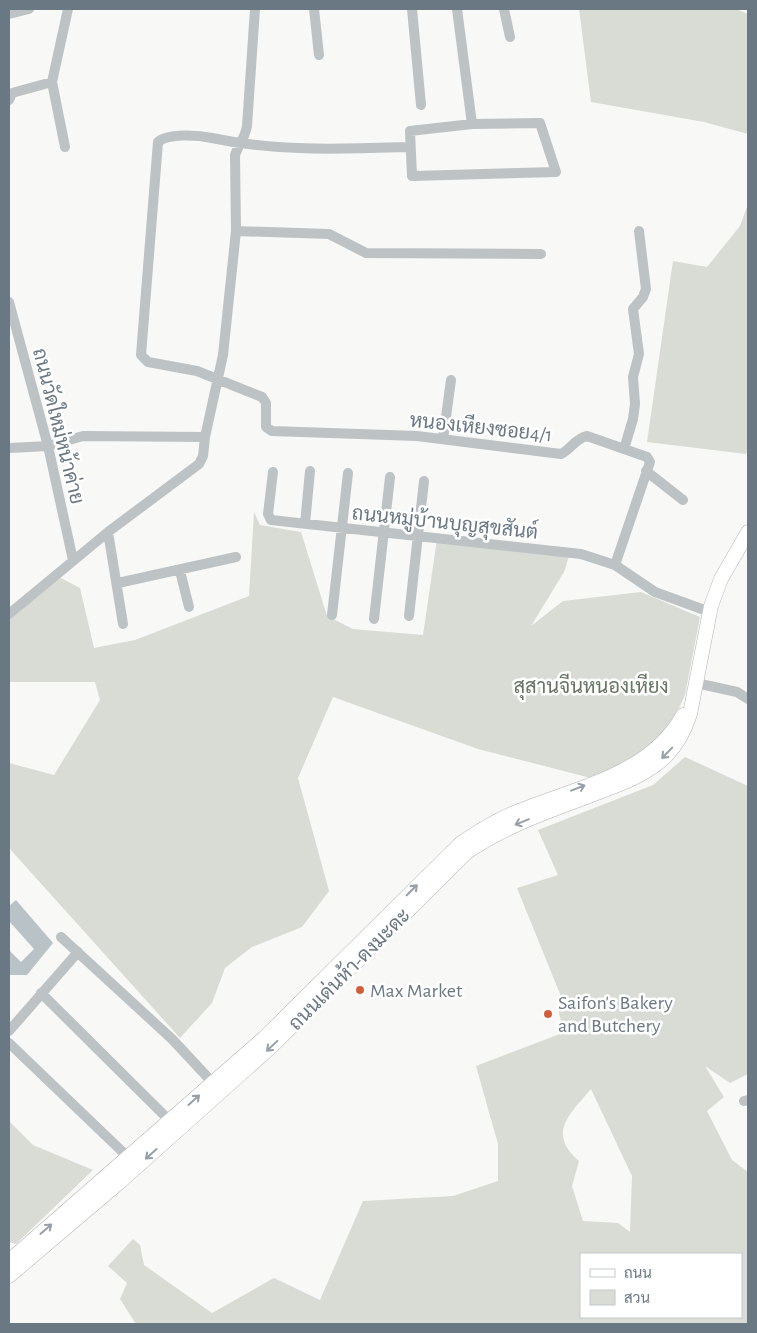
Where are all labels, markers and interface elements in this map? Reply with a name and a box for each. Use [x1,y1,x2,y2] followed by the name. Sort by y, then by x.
[29,345,91,506] street label: ถนนวัดใหม่หน้าค่าย
[409,407,554,445] street label: หนองเหียงซอย4/1
[350,498,539,547] street label: ถนนหมู่บ้านบุญสุขสันต์
[513,673,669,700] park label: สุสานจีนหนองเหียง
[661,747,674,759] one-way arrow
[570,783,585,792] one-way arrow
[515,818,530,828] one-way arrow
[406,884,418,896] one-way arrow
[283,903,414,1034] street label: ถนนเด่นห้า-ดงมะดะ
[370,981,463,1001] place label: Max Market
[354,984,366,996] marker: Max Market
[558,993,673,1036] place label: Saifon's Bakery and Butchery
[542,1008,554,1020] marker: Saifon's Bakery and Butchery
[266,1040,278,1052] one-way arrow
[188,1094,201,1105] one-way arrow
[144,1149,157,1160] one-way arrow
[39,1224,52,1235] one-way arrow
[580,1253,742,1318] legend
[624,1266,652,1281] text: ถนน
[624,1291,650,1306] text: สวน

